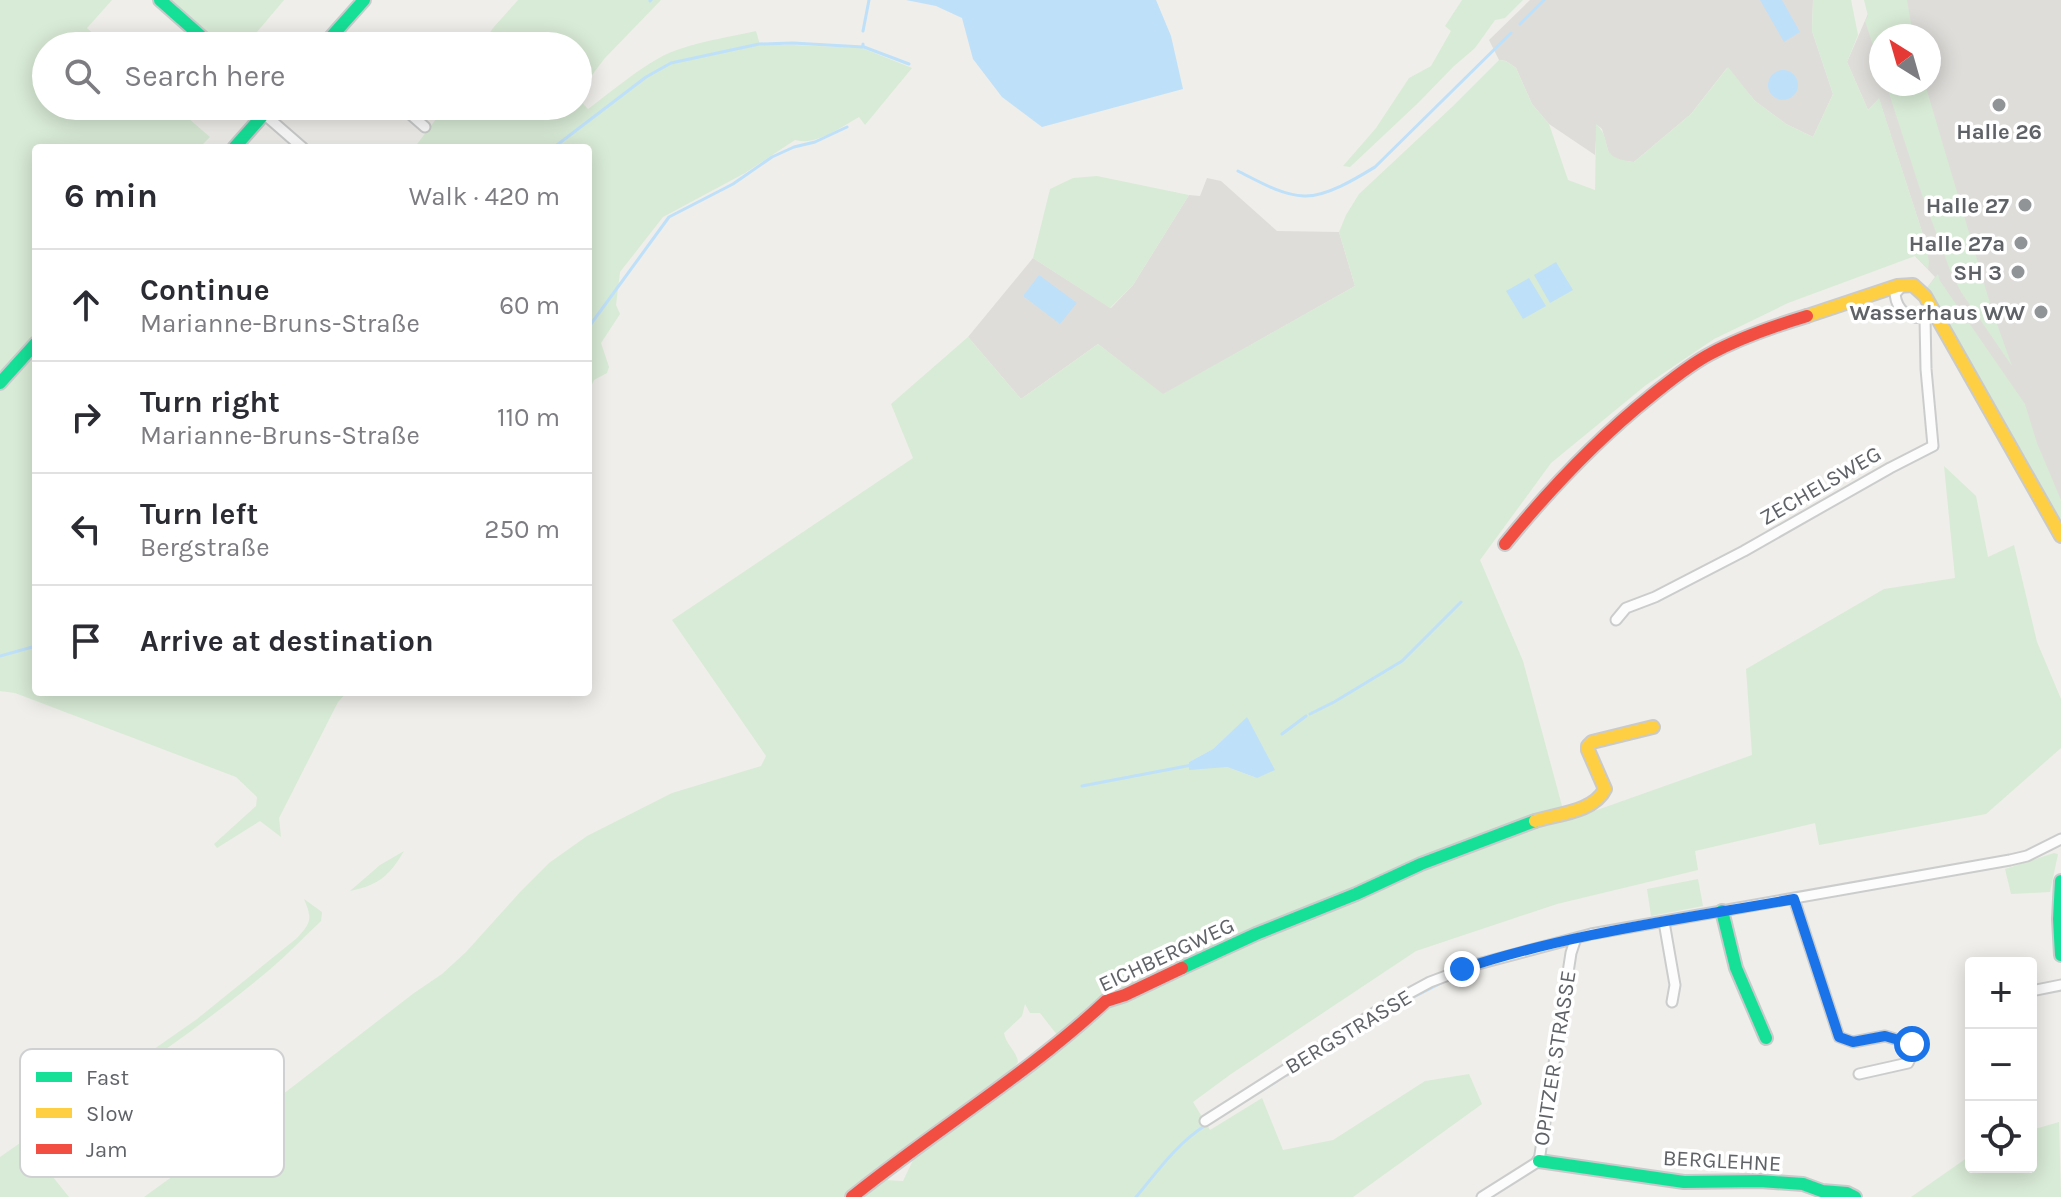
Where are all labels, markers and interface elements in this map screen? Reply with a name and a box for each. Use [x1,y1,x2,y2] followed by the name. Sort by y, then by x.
[1869,24,1941,96] north arrow
[32,32,592,120] search box
[60,54,104,98] icon: search
[124,58,285,94] text: Search here
[1990,96,2008,114] marker: Halle 26
[1956,119,2042,145] place label: Halle 26
[64,176,158,216] text: 6 min
[409,181,560,212] text: Walk · 420 m
[1926,193,2009,219] place label: Halle 27
[2016,196,2034,214] marker: Halle 27
[1909,231,2005,257] place label: Halle 27a
[2012,234,2030,252] marker: Halle 27a
[1953,260,2002,286] place label: SH 3
[2009,263,2027,281] marker: SH 3
[140,272,270,308] text: Continue
[64,283,108,327] icon: ahead
[499,290,560,321] text: 60 m
[1849,300,2025,326] place label: Wasserhaus WW
[2032,303,2050,321] marker: Wasserhaus WW
[140,308,420,339] text: Marianne-Bruns-Straße
[140,384,280,420] text: Turn right
[64,395,108,439] icon: right
[497,402,560,433] text: 110 m
[140,420,420,451] text: Marianne-Bruns-Straße
[1755,441,1886,531] street label: ZECHELSWEG
[140,496,258,532] text: Turn left
[64,507,108,551] icon: left
[484,514,560,545] text: 250 m
[140,532,270,563] text: Bergstraße
[64,619,108,663] icon: arrive
[140,623,434,659] text: Arrive at destination
[1094,912,1238,998] street label: EICHBERGWEG
[1444,951,1480,987] route end
[1965,957,2037,1173] map controls
[1965,957,2037,1029] button: +
[1528,969,1582,1148] street label: OPITZER STRASSE
[1280,984,1417,1080] street label: BERGSTRASSE
[1894,1026,1930,1062] route start
[1965,1029,2037,1101] button: −
[20,1049,284,1177] legend
[86,1065,129,1091] text: Fast
[86,1101,133,1127] text: Slow
[1965,1101,2037,1173] button: locate
[86,1137,128,1163] text: Jam
[1662,1145,1782,1177] street label: BERGLEHNE

